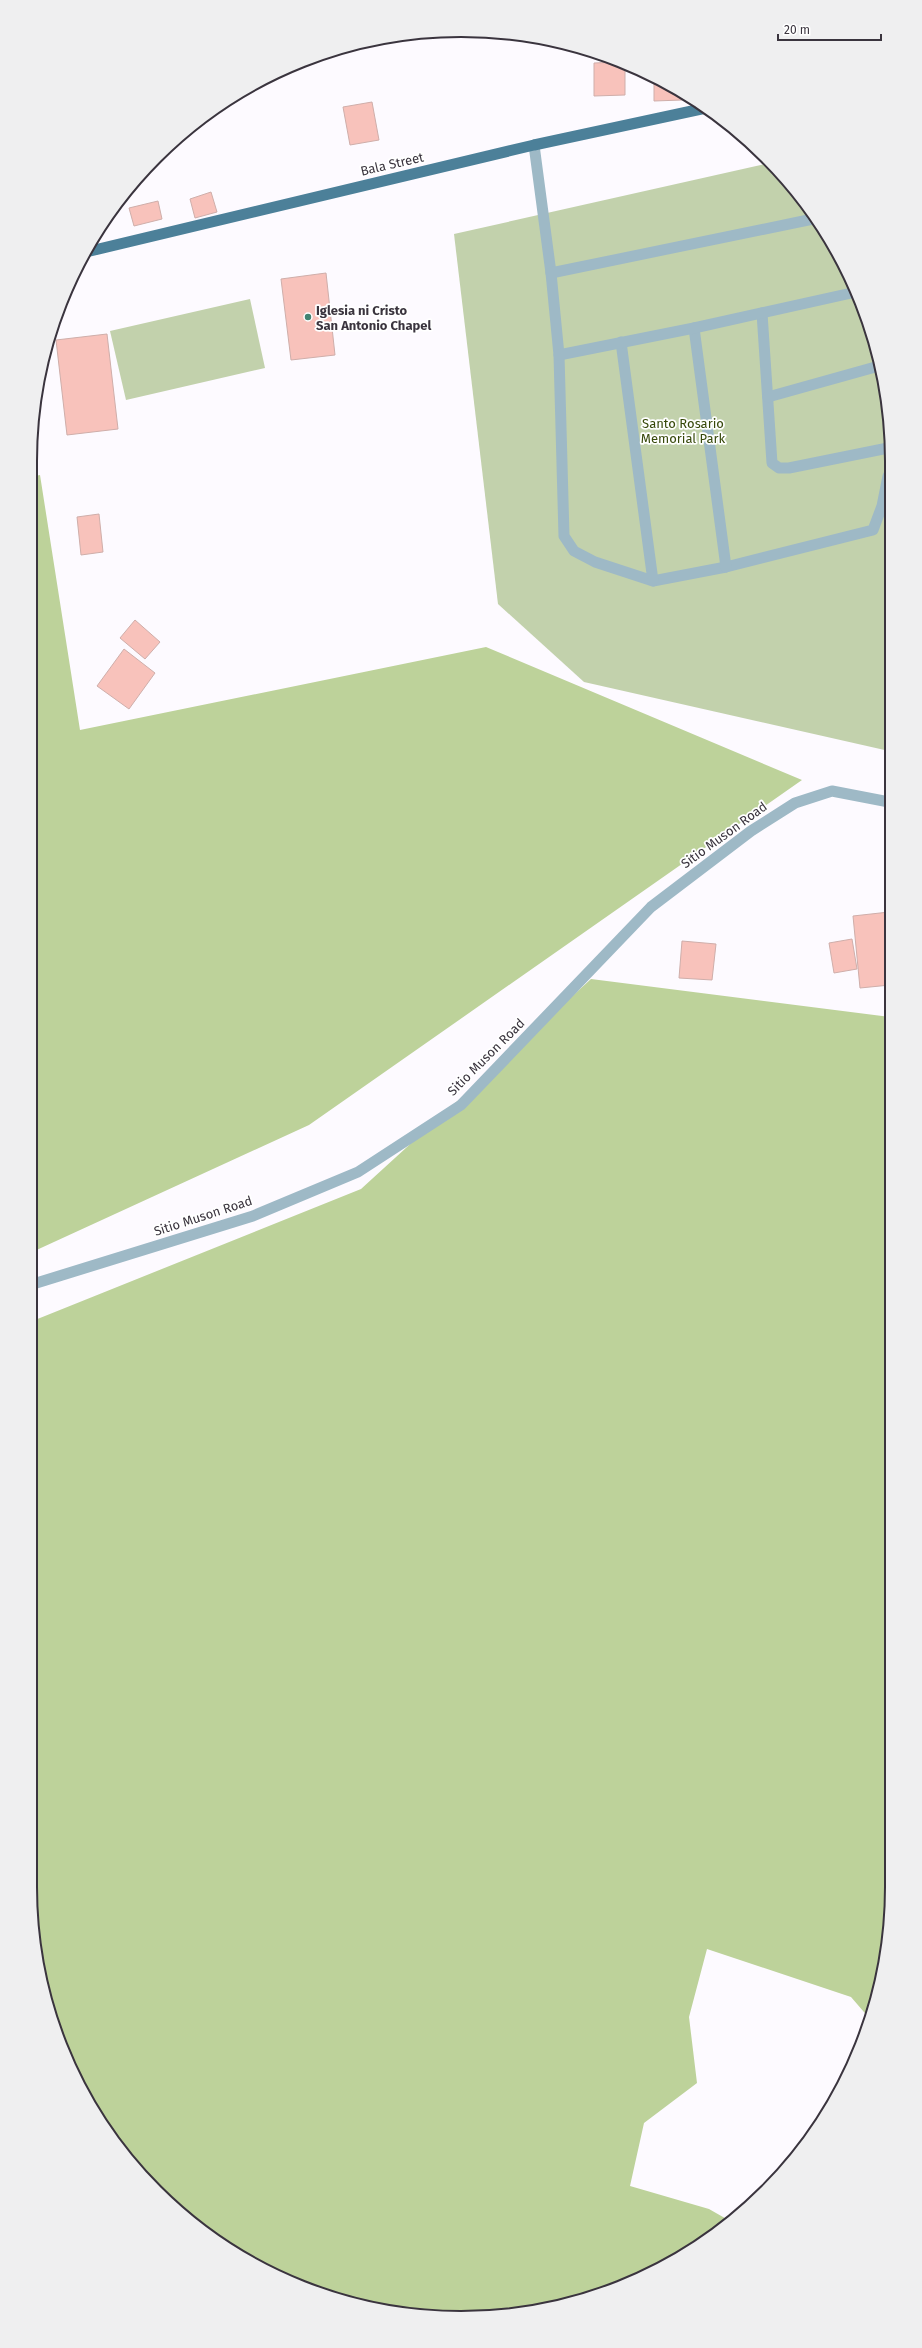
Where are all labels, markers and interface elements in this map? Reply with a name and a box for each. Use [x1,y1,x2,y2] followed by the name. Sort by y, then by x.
[778,16,881,42] scale bar
[784,23,810,37] text: 20 m
[359,149,425,179] street label: Bala Street
[316,303,431,333] place label: Iglesia ni Cristo San Antonio Chapel
[303,312,313,322] marker: Iglesia ni Cristo San Antonio Chapel
[641,416,726,446] park label: Santo Rosario Memorial Park
[678,799,770,871] street label: Sitio Muson Road
[444,1015,528,1099] street label: Sitio Muson Road
[152,1193,254,1239] street label: Sitio Muson Road

